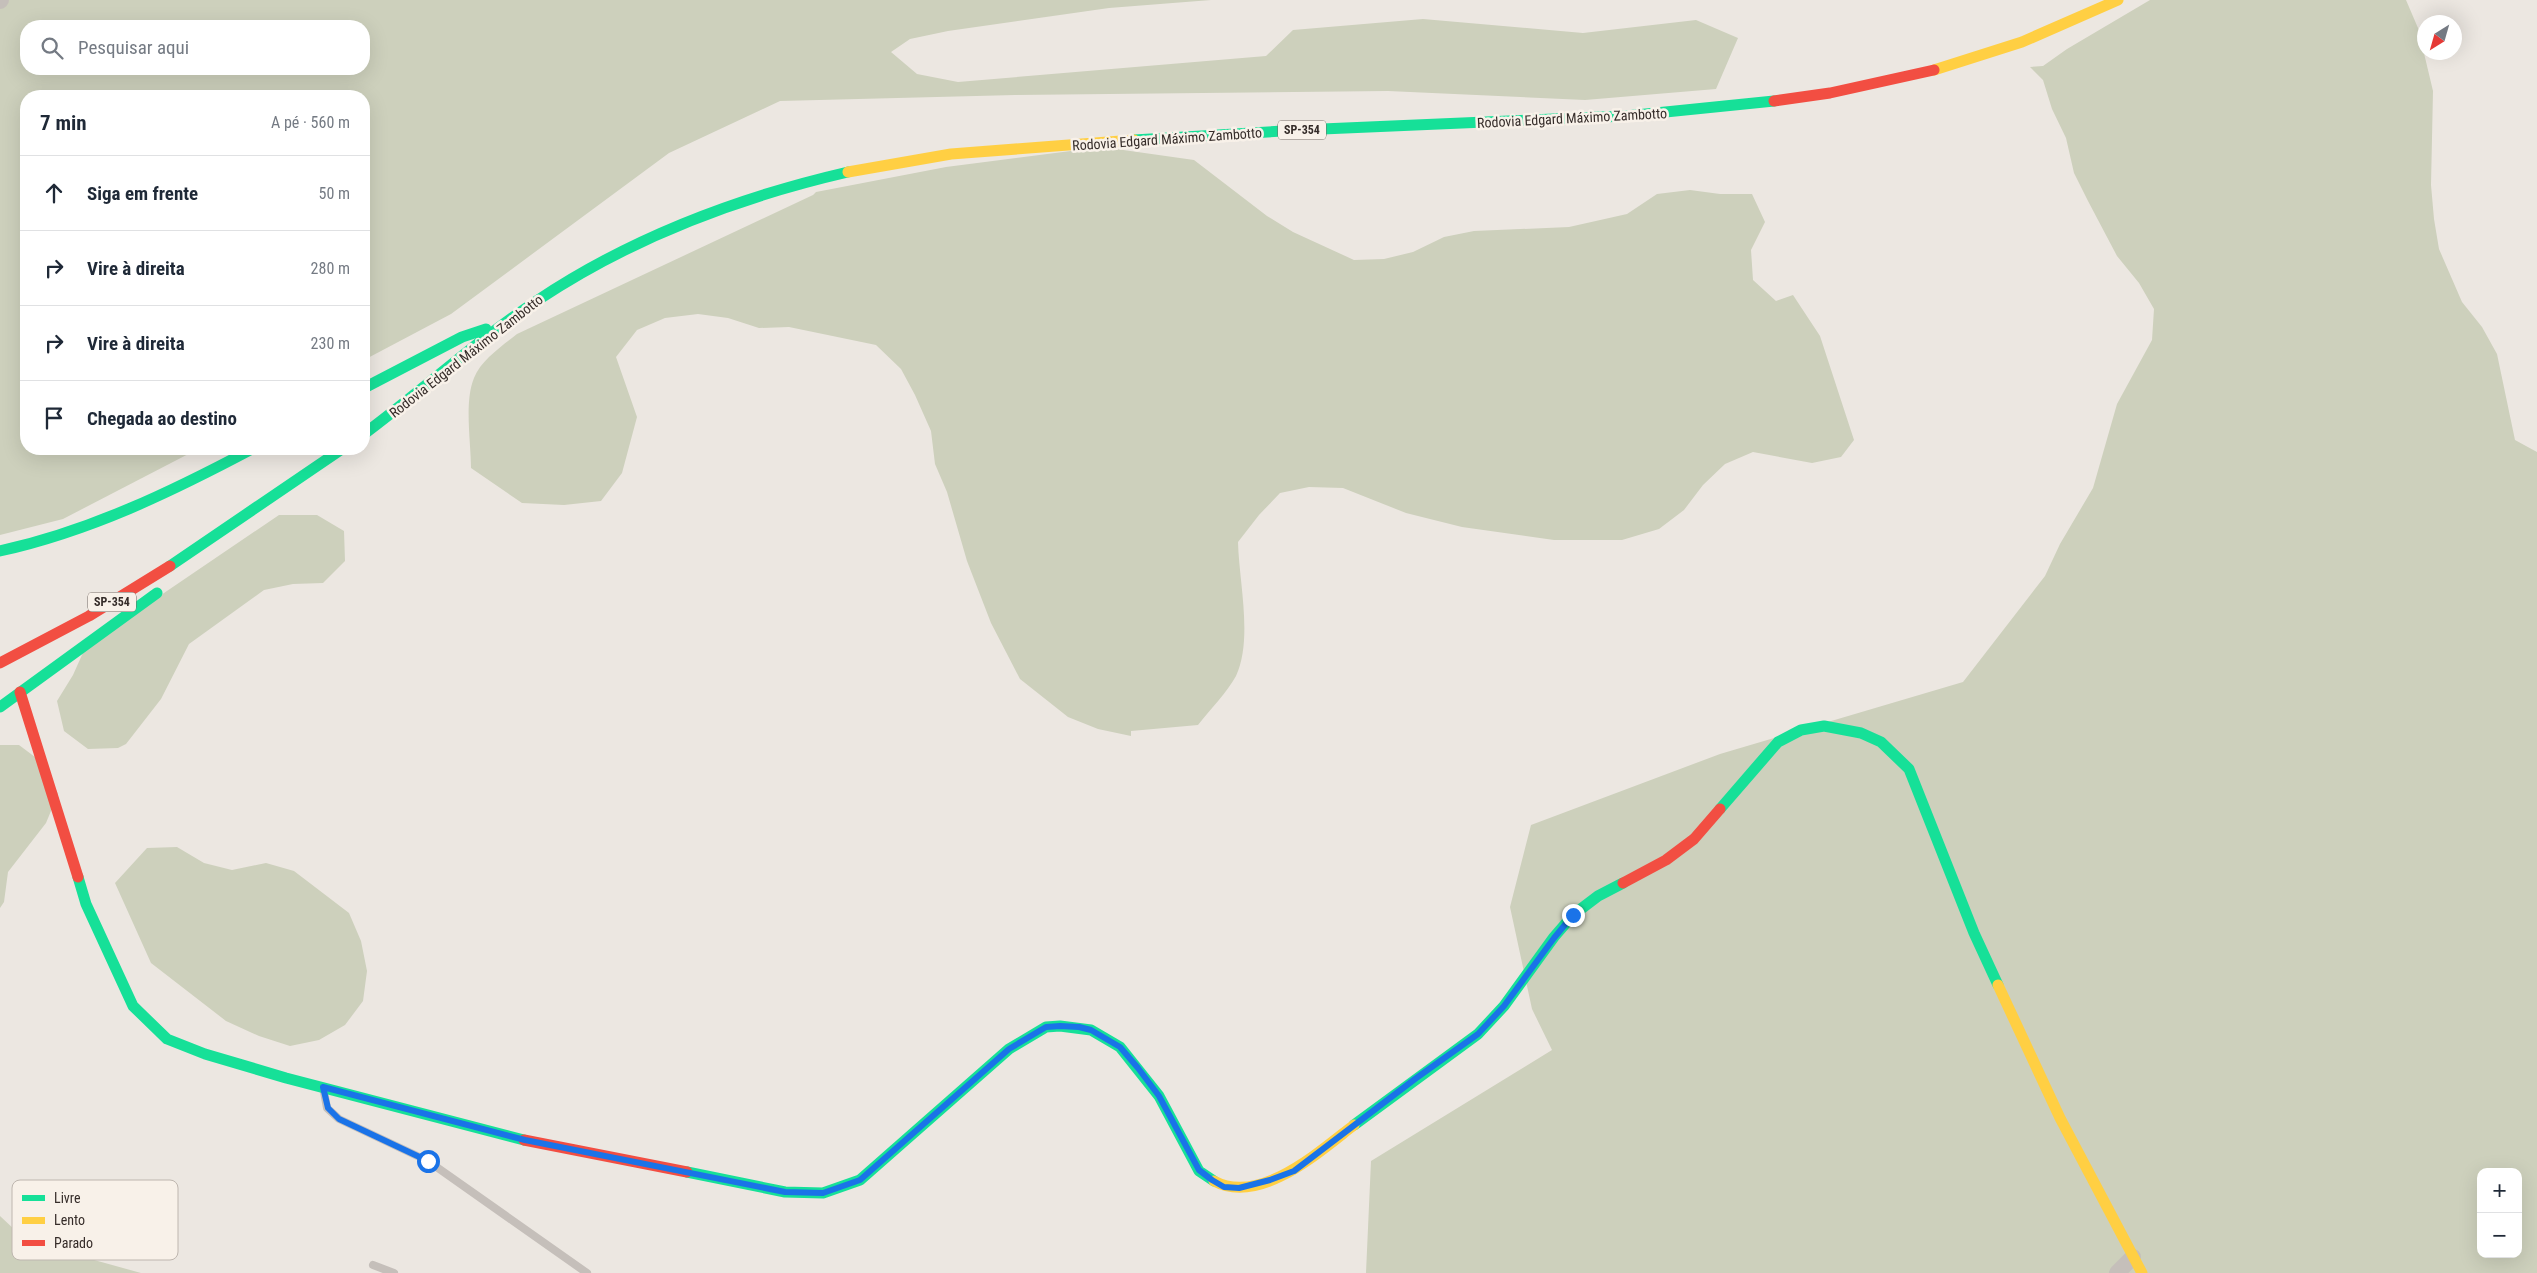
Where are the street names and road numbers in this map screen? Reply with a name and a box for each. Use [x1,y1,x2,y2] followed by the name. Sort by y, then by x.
[1477,105,1667,131] street label: Rodovia Edgard Máximo Zambotto
[1278,120,1326,140] road number: SP-354
[1072,124,1262,154] street label: Rodovia Edgard Máximo Zambotto
[386,291,546,421] street label: Rodovia Edgard Máximo Zambotto
[88,592,136,612] road number: SP-354

